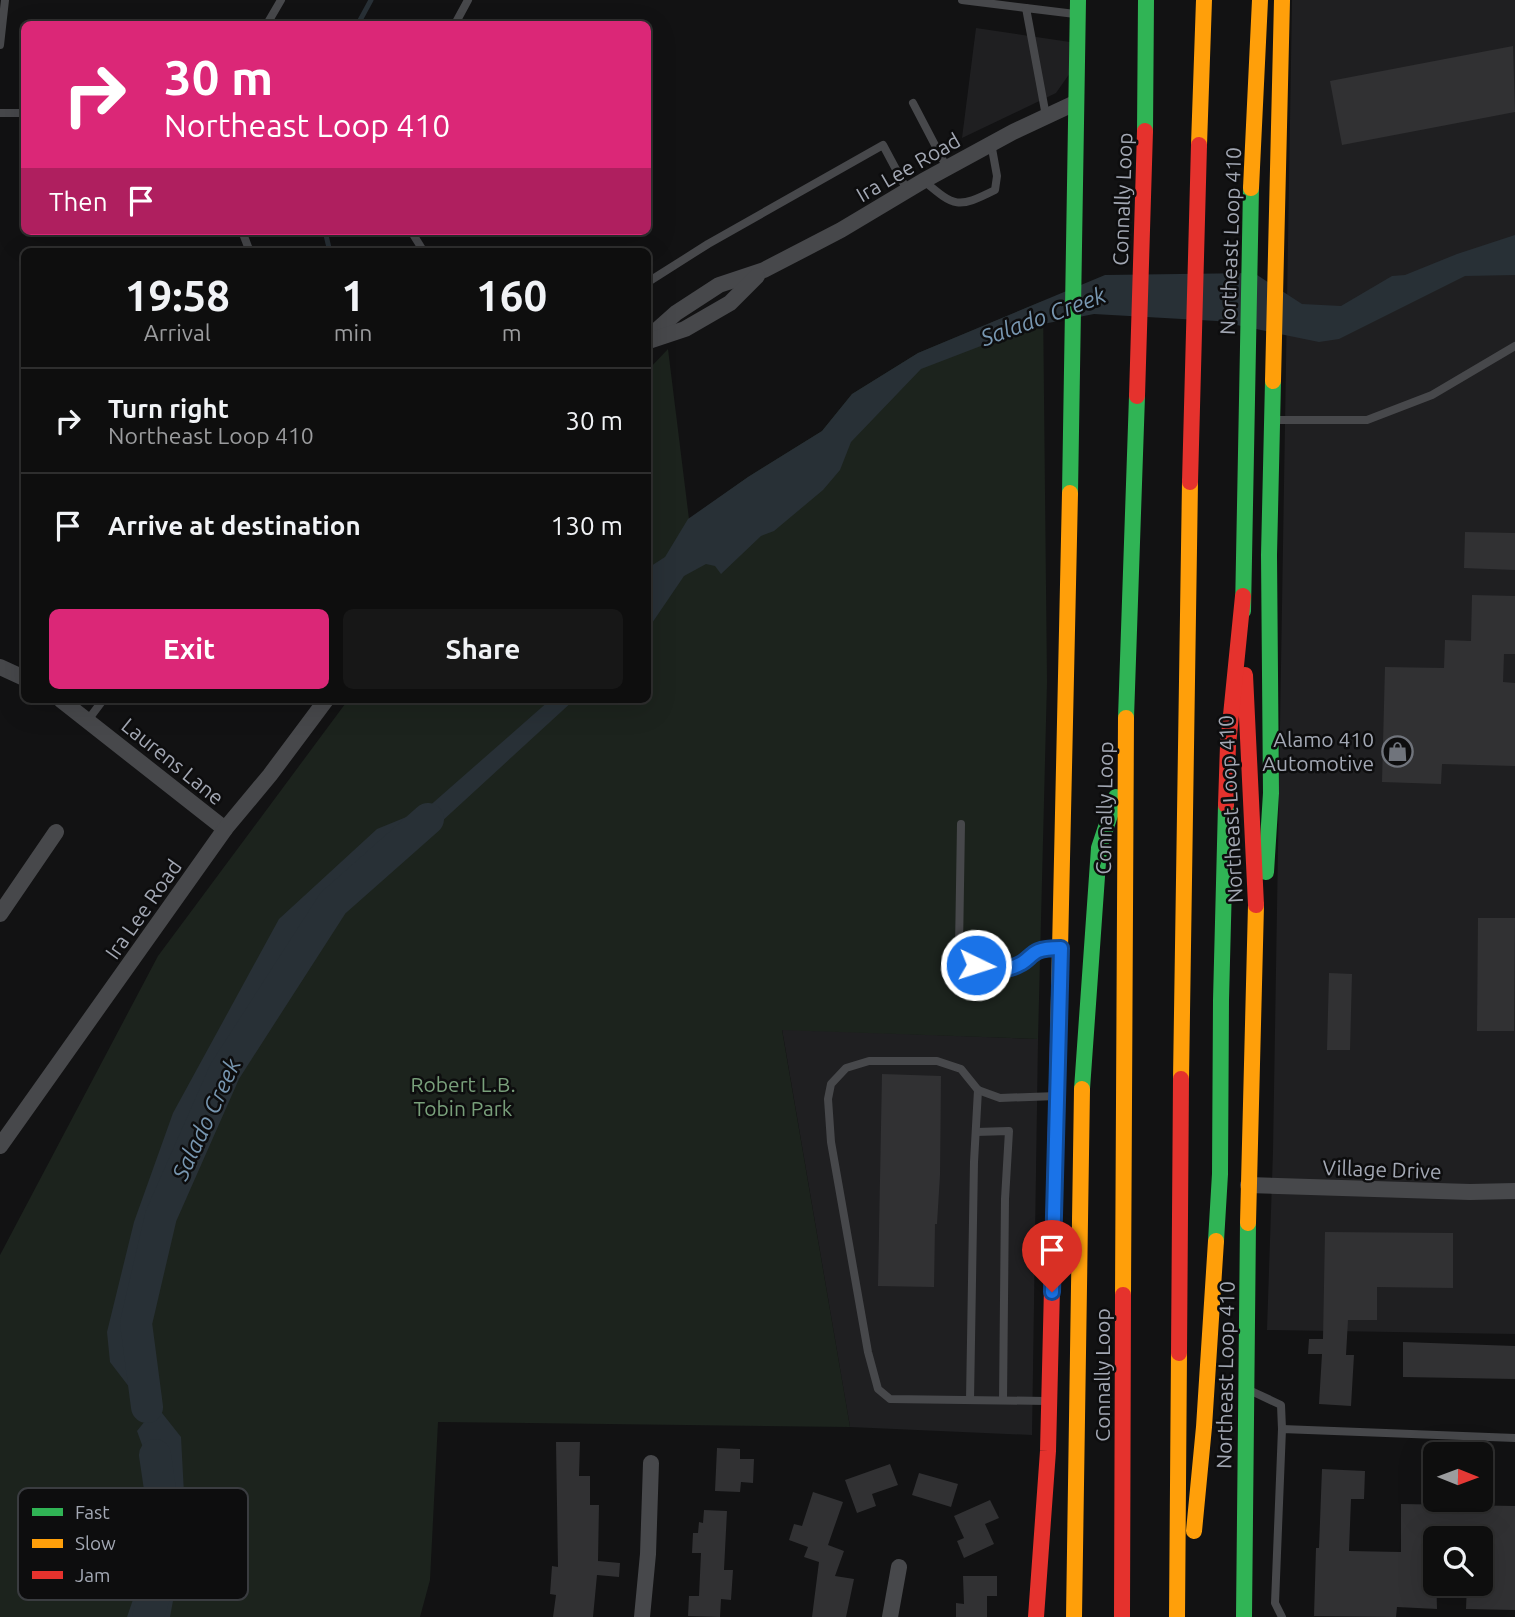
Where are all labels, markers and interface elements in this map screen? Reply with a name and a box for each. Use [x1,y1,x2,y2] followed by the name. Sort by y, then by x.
[49,49,140,140] icon: right
[164,49,273,104] text: 30 m
[164,107,450,143] text: Northeast Loop 410
[852,128,964,206] street label: Ira Lee Road
[1108,132,1136,266] street label: Connally Loop
[1215,147,1245,335] street label: Northeast Loop 410
[122,182,160,220] icon: arrive
[49,187,108,216] text: Then
[125,272,230,319] text: 19:58
[341,272,365,319] text: 1
[476,272,547,319] text: 160
[976,282,1109,351] water label: Salado Creek
[144,320,211,345] text: Arrival
[334,320,372,345] text: min
[502,320,522,345] text: m
[108,394,229,423] text: Turn right
[49,402,87,440] icon: right
[565,406,623,435] text: 30 m
[108,423,314,448] text: Northeast Loop 410
[49,507,87,545] icon: arrive
[108,511,361,540] text: Arrive at destination
[551,511,623,540] text: 130 m
[49,609,329,689] button: Exit
[343,609,623,689] button: Share
[117,713,229,809] street label: Laurens Lane
[1213,715,1247,903] street label: Northeast Loop 410
[1262,727,1374,775] place label: Alamo 410 Automotive
[1380,734,1414,768] shop icon: Alamo 410 Automotive
[1091,741,1117,875] street label: Connally Loop
[100,855,186,963] street label: Ira Lee Road
[939,928,1013,1002] position arrow
[166,1054,245,1185] water label: Salado Creek
[410,1072,516,1120] park label: Robert L.B. Tobin Park
[1322,1155,1442,1183] street label: Village Drive
[1022,1220,1082,1292] pin
[1033,1231,1071,1269] icon: arrive
[1211,1281,1239,1469] street label: Northeast Loop 410
[1090,1308,1114,1442] street label: Connally Loop
[1423,1442,1493,1512] north arrow
[1423,1442,1493,1596] map controls
[18,1488,248,1600] legend
[75,1501,110,1523] text: Fast
[1423,1526,1493,1596] button: search
[75,1532,116,1554] text: Slow
[75,1564,111,1586] text: Jam

